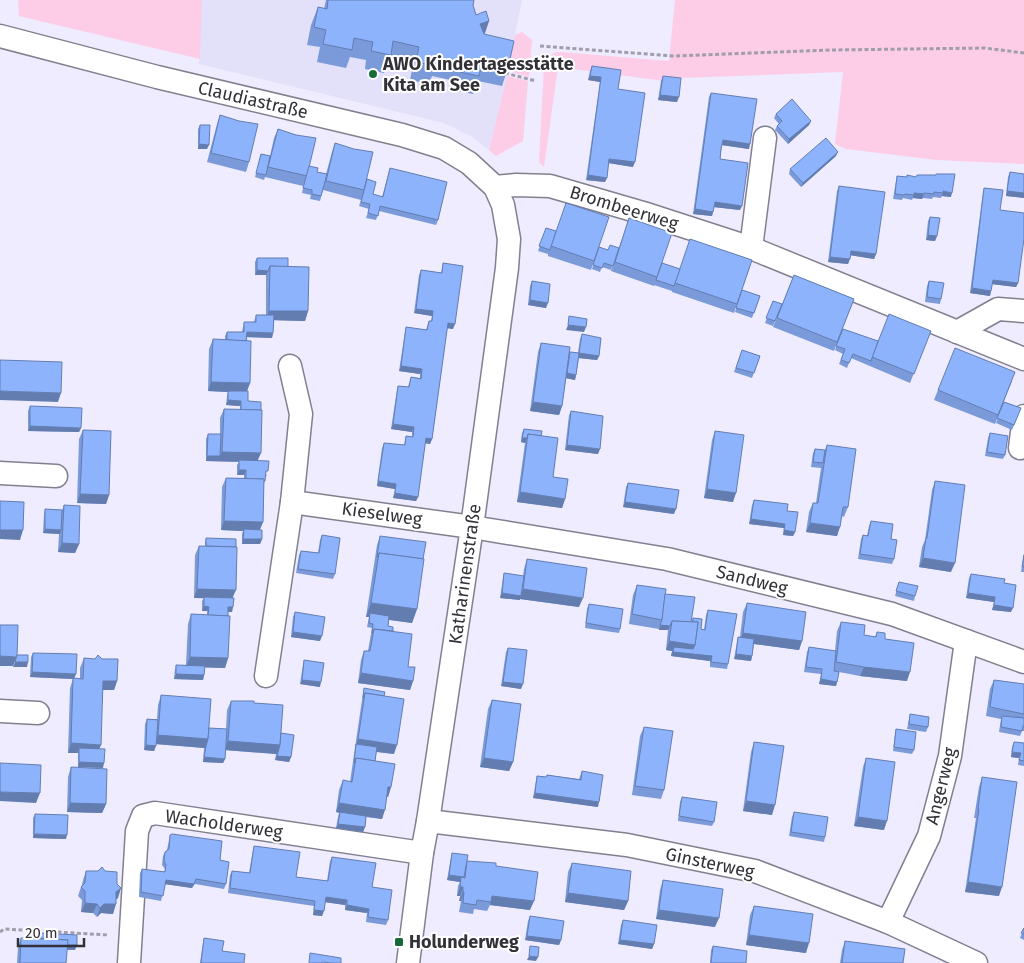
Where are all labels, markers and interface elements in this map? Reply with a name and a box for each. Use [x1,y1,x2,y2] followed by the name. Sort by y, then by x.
[382,53,574,96] place label: AWO Kindertagesstätte Kita am See
[367,68,379,80] marker: AWO Kindertagesstätte Kita am See
[196,77,310,123] street label: Claudiastraße
[567,181,682,235] street label: Brombeerweg
[340,497,424,531] street label: Kieselweg
[444,502,486,646] street label: Katharinenstraße
[714,560,791,600] street label: Sandweg
[921,745,961,827] street label: Angerweg
[164,805,285,843] street label: Wacholderweg
[663,843,757,883] street label: Ginsterweg
[18,916,84,948] scale bar
[25,924,58,942] text: 20 m
[409,931,519,953] place label: Holunderweg
[393,936,405,948] marker: Holunderweg

